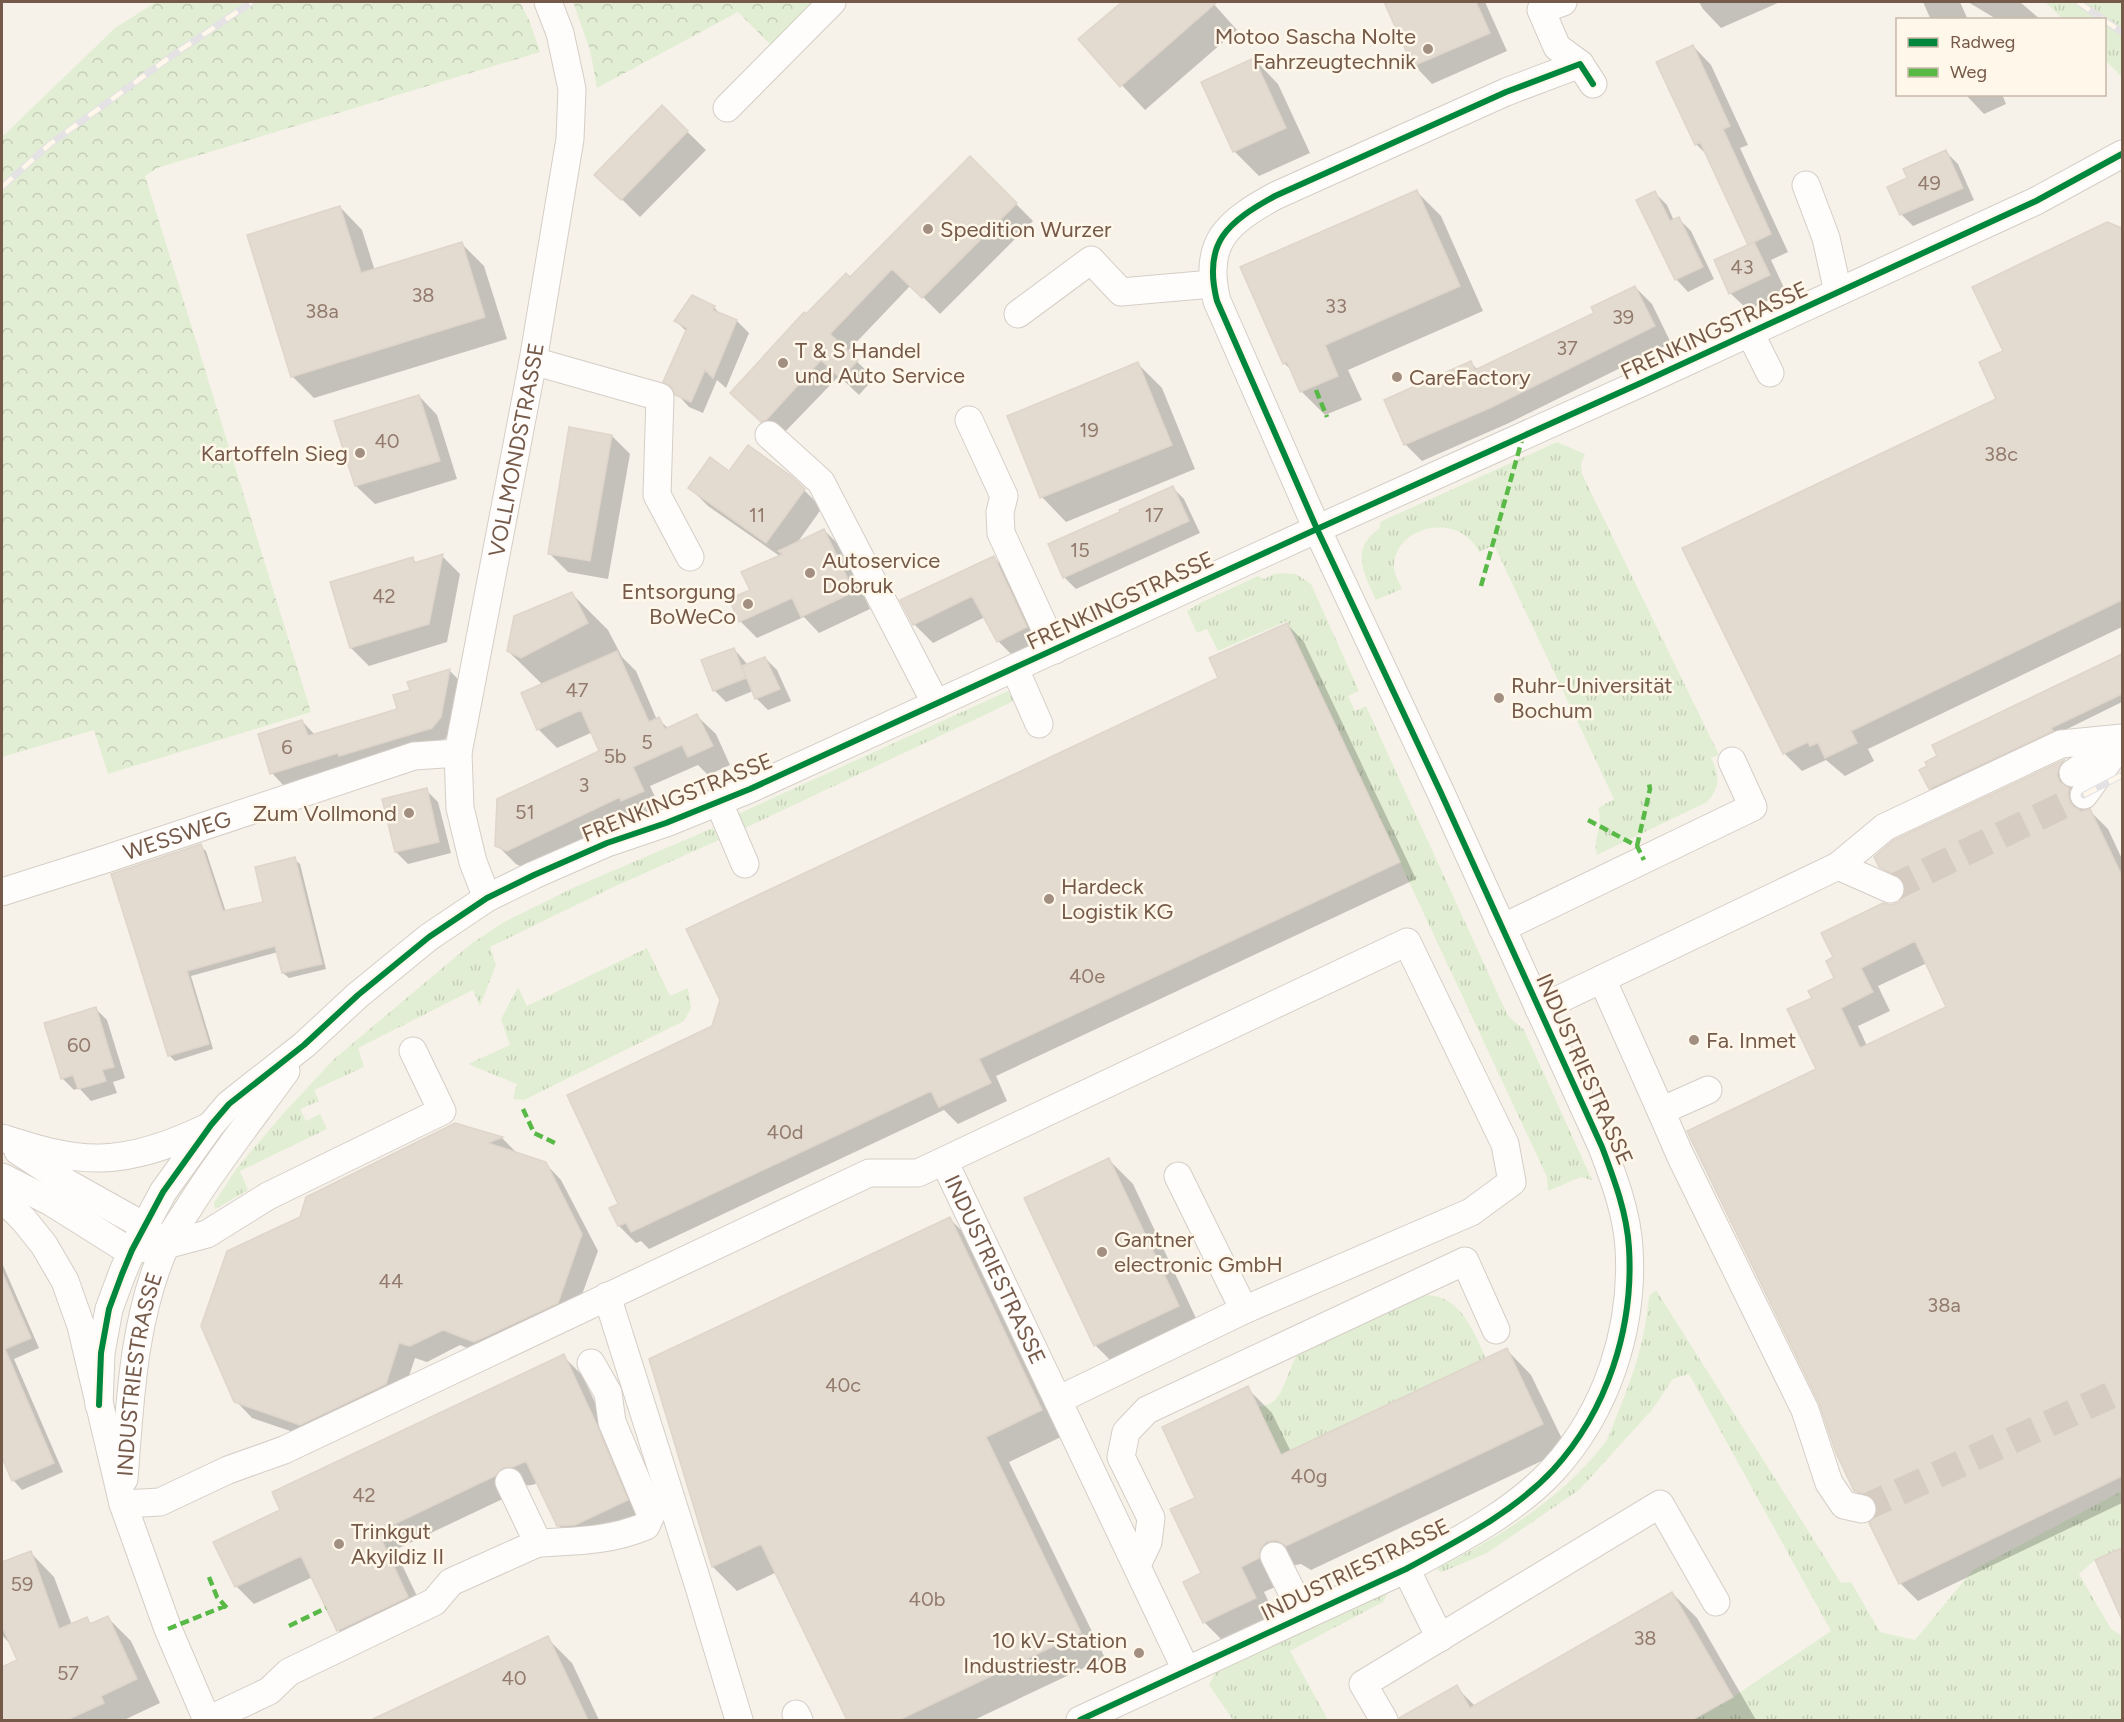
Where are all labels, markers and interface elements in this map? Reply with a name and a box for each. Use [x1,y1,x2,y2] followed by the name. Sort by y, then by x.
[1896,18,2106,96] legend
[1215,23,1416,75] place label: Motoo Sascha Nolte Fahrzeugtechnik
[1950,31,2015,53] text: Radweg
[1421,42,1435,56] marker: Motoo Sascha Nolte Fahrzeugtechnik
[1950,61,1987,83] text: Weg
[1917,171,1941,195] house number: 49
[940,216,1112,243] place label: Spedition Wurzer
[921,222,935,236] marker: Spedition Wurzer
[1730,255,1754,279] house number: 43
[1616,275,1812,386] street label: FRENKINGSTRASSE
[411,283,435,307] house number: 38
[1325,294,1347,318] house number: 33
[305,299,339,323] house number: 38a
[1612,305,1634,329] house number: 39
[1556,336,1578,360] house number: 37
[795,337,965,389] place label: T & S Handel und Auto Service
[483,341,550,559] street label: VOLLMONDSTRASSE
[776,356,790,370] marker: T & S Handel und Auto Service
[1409,364,1531,391] place label: CareFactory
[1390,370,1404,384] marker: CareFactory
[1079,418,1099,442] house number: 19
[374,429,400,453] house number: 40
[201,440,348,467] place label: Kartoffeln Sieg
[1984,442,2018,466] house number: 38c
[353,446,367,460] marker: Kartoffeln Sieg
[749,503,765,527] house number: 11
[1145,503,1164,527] house number: 17
[1070,538,1090,562] house number: 15
[1022,545,1218,656] street label: FRENKINGSTRASSE
[822,547,940,599] place label: Autoservice Dobruk
[803,566,817,580] marker: Autoservice Dobruk
[622,578,736,630] place label: Entsorgung BoWeCo
[372,584,396,608] house number: 42
[741,597,755,611] marker: Entsorgung BoWeCo
[1511,672,1673,724] place label: Ruhr-Universität Bochum
[565,678,589,702] house number: 47
[1492,691,1506,705] marker: Ruhr-Universität Bochum
[641,730,653,754] house number: 5
[281,735,293,759] house number: 6
[603,744,627,768] house number: 5b
[578,747,776,848] street label: FRENKINGSTRASSE
[579,773,589,797] house number: 3
[253,800,397,827] place label: Zum Vollmond
[515,800,535,824] house number: 51
[120,805,235,866] street label: WESSWEG
[402,806,416,820] marker: Zum Vollmond
[1061,873,1173,925] place label: Hardeck Logistik KG
[1042,892,1056,906] marker: Hardeck Logistik KG
[1069,964,1105,988] house number: 40e
[1530,969,1639,1169] street label: INDUSTRIESTRASSE
[1706,1027,1796,1054] place label: Fa. Inmet
[67,1033,91,1057] house number: 60
[1687,1033,1701,1047] marker: Fa. Inmet
[767,1120,803,1144] house number: 40d
[939,1170,1052,1369] street label: INDUSTRIESTRASSE
[1114,1226,1283,1278] place label: Gantner electronic GmbH
[1095,1245,1109,1259] marker: Gantner electronic GmbH
[111,1269,168,1477] street label: INDUSTRIESTRASSE
[379,1269,403,1293] house number: 44
[1927,1293,1961,1317] house number: 38a
[825,1373,861,1397] house number: 40c
[1291,1464,1327,1488] house number: 40g
[352,1483,376,1507] house number: 42
[1257,1512,1454,1627] street label: INDUSTRIESTRASSE
[351,1518,444,1570] place label: Trinkgut Akyildiz II
[332,1537,346,1551] marker: Trinkgut Akyildiz II
[11,1572,33,1596] house number: 59
[909,1587,945,1611] house number: 40b
[1633,1626,1657,1650] house number: 38
[963,1627,1127,1679] place label: 10 kV-Station Industriestr. 40B
[1132,1646,1146,1660] marker: 10 kV-Station Industriestr. 40B
[57,1661,79,1685] house number: 57
[501,1666,527,1690] house number: 40

